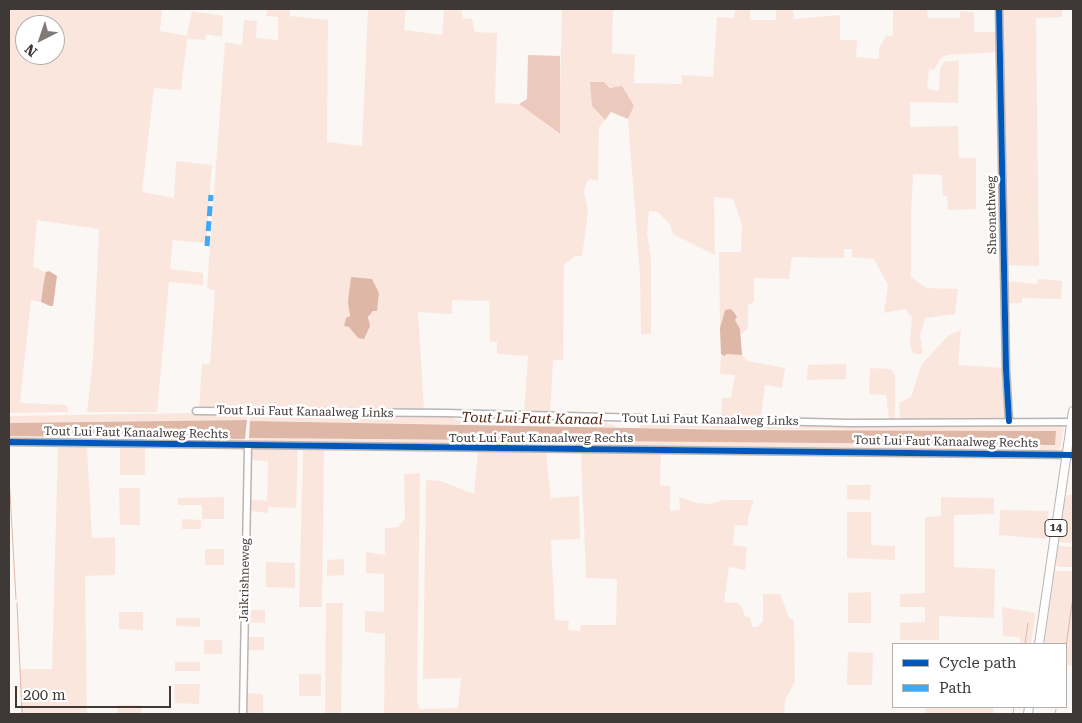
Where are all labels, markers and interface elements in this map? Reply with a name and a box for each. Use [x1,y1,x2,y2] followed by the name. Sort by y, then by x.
[15,15,65,65] north arrow
[21,41,40,60] text: N
[984,176,1000,254] street label: Sheonathweg
[216,403,394,421] street label: Tout Lui Faut Kanaalweg Links
[461,409,603,429] water label: Tout Lui Faut Kanaal
[621,411,799,429] street label: Tout Lui Faut Kanaalweg Links
[44,424,228,442] street label: Tout Lui Faut Kanaalweg Rechts
[449,431,633,445] street label: Tout Lui Faut Kanaalweg Rechts
[854,433,1038,451] street label: Tout Lui Faut Kanaalweg Rechts
[1045,520,1067,536] road number: 14
[237,538,253,622] street label: Jaikrishneweg
[892,643,1067,708] legend
[939,654,1016,672] text: Cycle path
[18,676,174,708] scale bar
[939,679,972,697] text: Path
[23,686,66,704] text: 200 m

